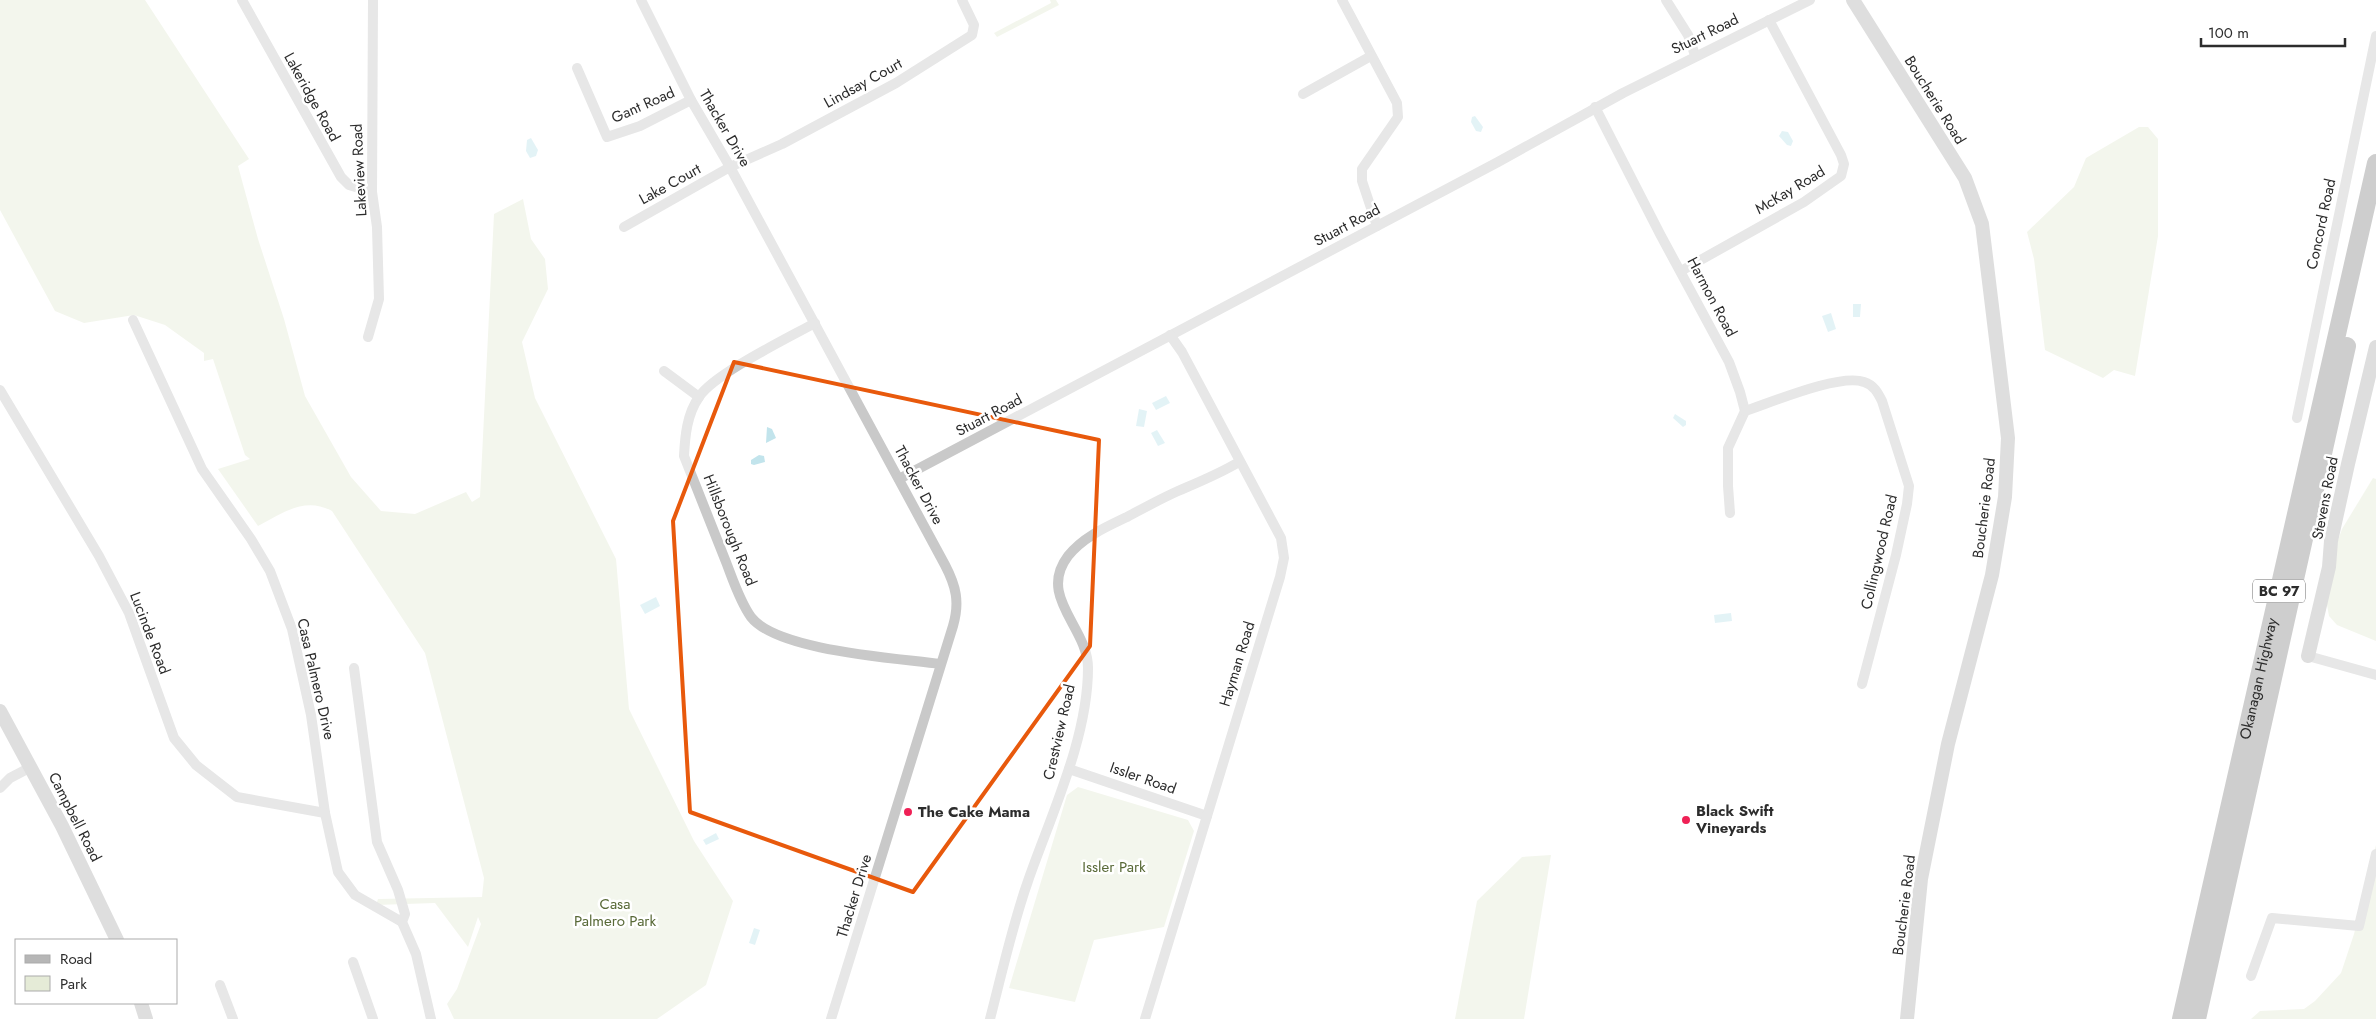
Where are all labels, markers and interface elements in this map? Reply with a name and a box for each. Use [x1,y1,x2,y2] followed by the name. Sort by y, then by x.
[1668,8,1742,60] street label: Stuart Road
[2201,15,2345,47] scale bar
[2208,22,2249,44] text: 100 m
[278,48,346,146] street label: Lakeridge Road
[1899,51,1971,149] street label: Boucherie Road
[820,52,906,114] street label: Lindsay Court
[608,81,678,129] street label: Gant Road
[694,85,756,171] street label: Thacker Drive
[346,123,372,217] street label: Lakeview Road
[635,158,705,210] street label: Lake Court
[1751,160,1829,220] street label: McKay Road
[2301,177,2341,271] street label: Concord Road
[1310,198,1384,252] street label: Stuart Road
[1682,253,1742,341] street label: Harmon Road
[952,388,1026,442] street label: Stuart Road
[889,442,949,529] street label: Thacker Drive
[2306,455,2344,541] street label: Stevens Road
[1967,457,2001,559] street label: Boucherie Road
[698,471,762,589] street label: Hillsborough Road
[1855,492,1903,612] street label: Collingwood Road
[2253,580,2305,602] road number: BC 97
[124,589,176,677] street label: Lucinde Road
[2234,615,2283,742] street label: Okanagan Highway
[291,616,341,742] street label: Casa Palmero Drive
[1214,619,1260,709] street label: Hayman Road
[1037,682,1081,782] street label: Crestview Road
[1107,756,1179,800] street label: Issler Road
[43,768,107,866] street label: Campbell Road
[1695,800,1774,839] place label: Black Swift Vineyards
[918,801,1030,823] place label: The Cake Mama
[902,806,914,818] marker: The Cake Mama
[1680,814,1692,826] marker: Black Swift Vineyards
[831,851,877,940] street label: Thacker Drive
[1887,854,1921,956] street label: Boucherie Road
[1082,856,1146,878] park label: Issler Park
[574,893,656,932] park label: Casa Palmero Park
[15,939,178,1004] legend
[60,948,92,970] text: Road
[60,973,87,995] text: Park

